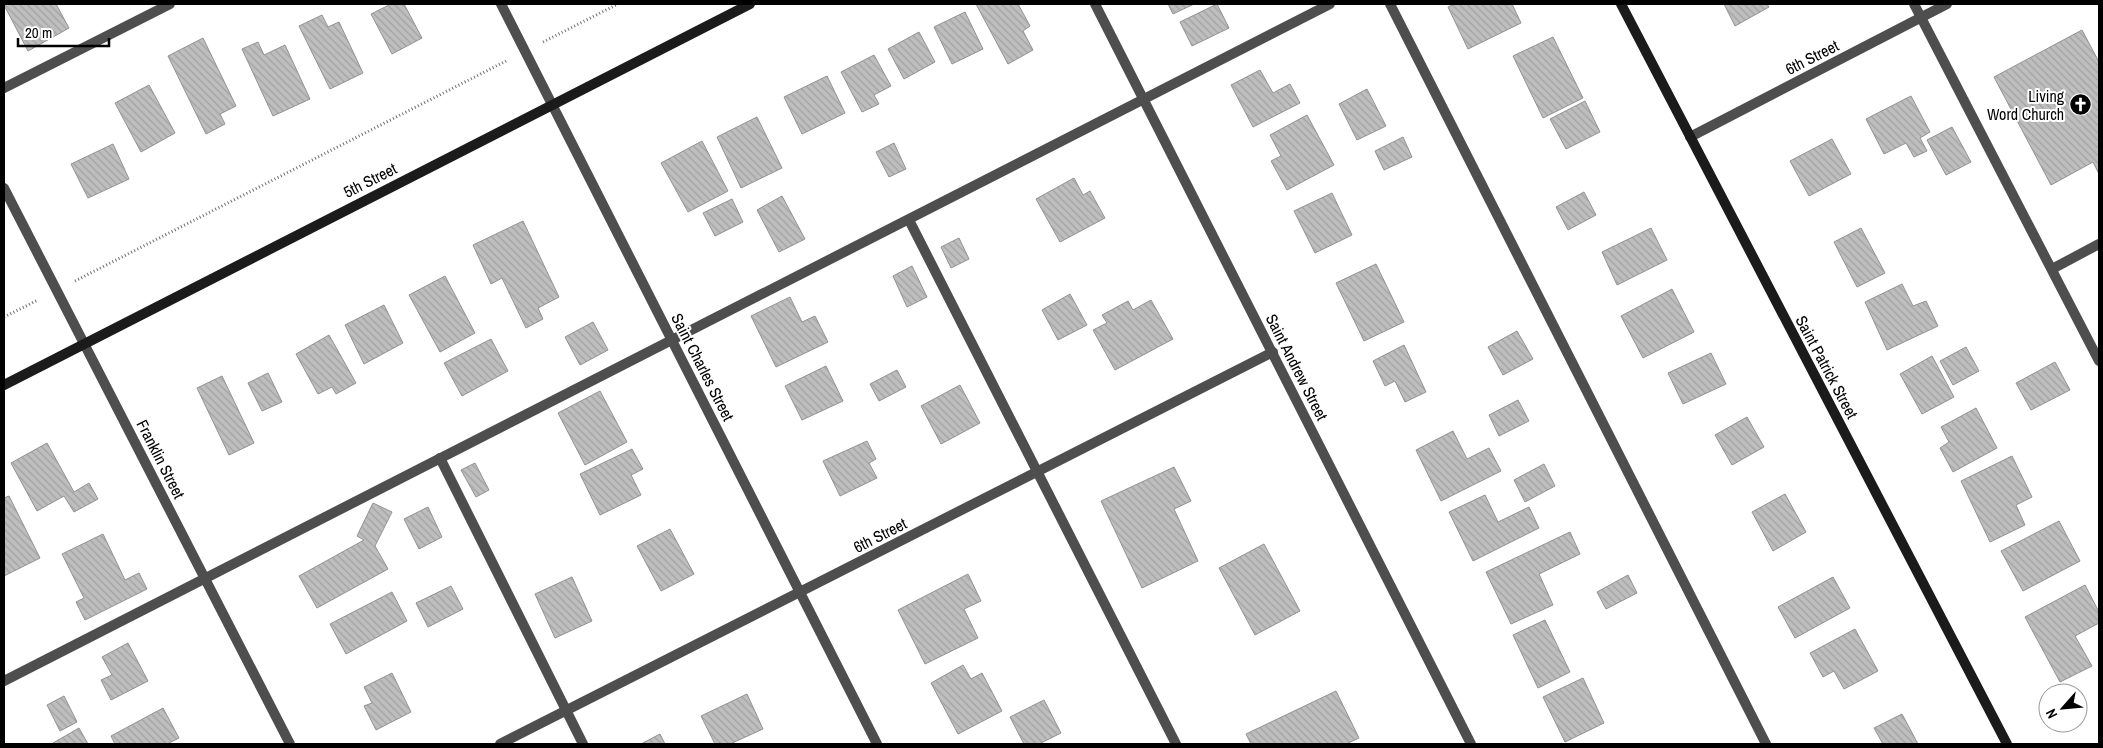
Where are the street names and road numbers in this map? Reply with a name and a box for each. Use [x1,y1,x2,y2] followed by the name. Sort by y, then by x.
[1782,34,1843,80] street label: 6th Street
[340,157,401,203] street label: 5th Street
[666,309,740,425] street label: Saint Charles Street
[1261,310,1333,424] street label: Saint Andrew Street
[1791,312,1864,423] street label: Saint Patrick Street
[132,416,190,503] street label: Franklin Street
[850,512,911,558] street label: 6th Street

